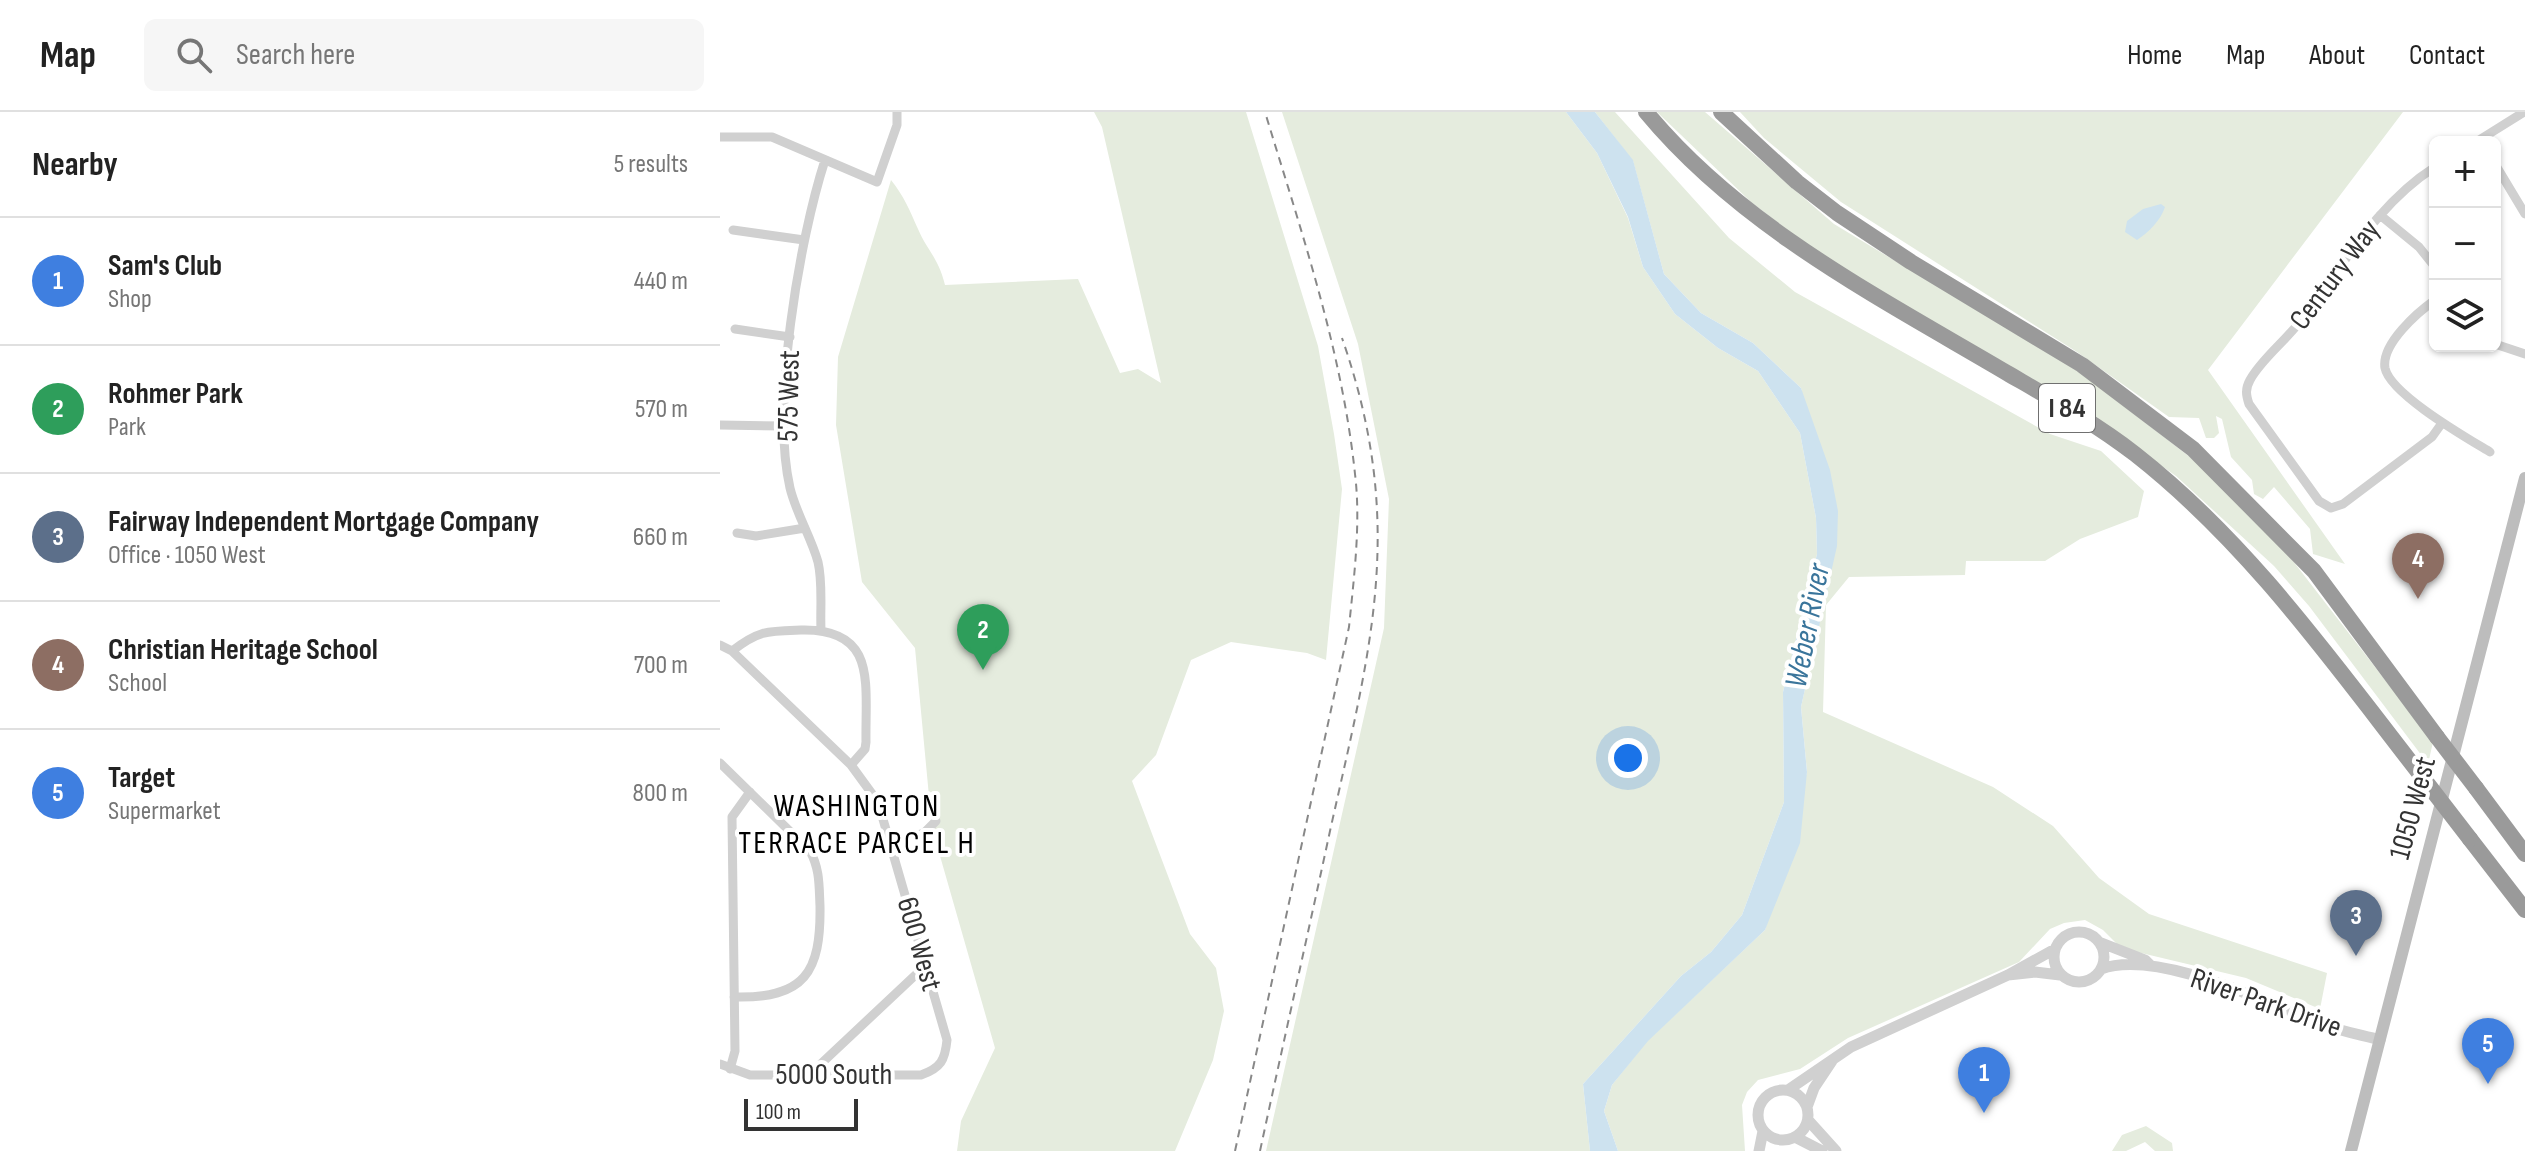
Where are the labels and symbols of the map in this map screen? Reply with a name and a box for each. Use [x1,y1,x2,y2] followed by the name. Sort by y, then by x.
[2282,213,2388,337] street label: Century Way
[770,350,808,442] street label: 575 West
[2039,384,2095,432] road number: I 84
[2392,533,2444,599] pin: 4
[1777,560,1839,691] water label: Weber River
[957,604,1009,670] pin: 2
[1608,738,1648,778] your location
[2382,753,2444,863] street label: 1050 West
[738,787,976,863] district label: WASHINGTON TERRACE PARCEL H
[2330,890,2382,956] pin: 3
[889,893,949,995] street label: 600 West
[2186,960,2346,1046] street label: River Park Drive
[2462,1018,2514,1084] pin: 5
[1958,1047,2010,1113] pin: 1
[776,1057,892,1093] street label: 5000 South
[744,1095,858,1131] scale bar

